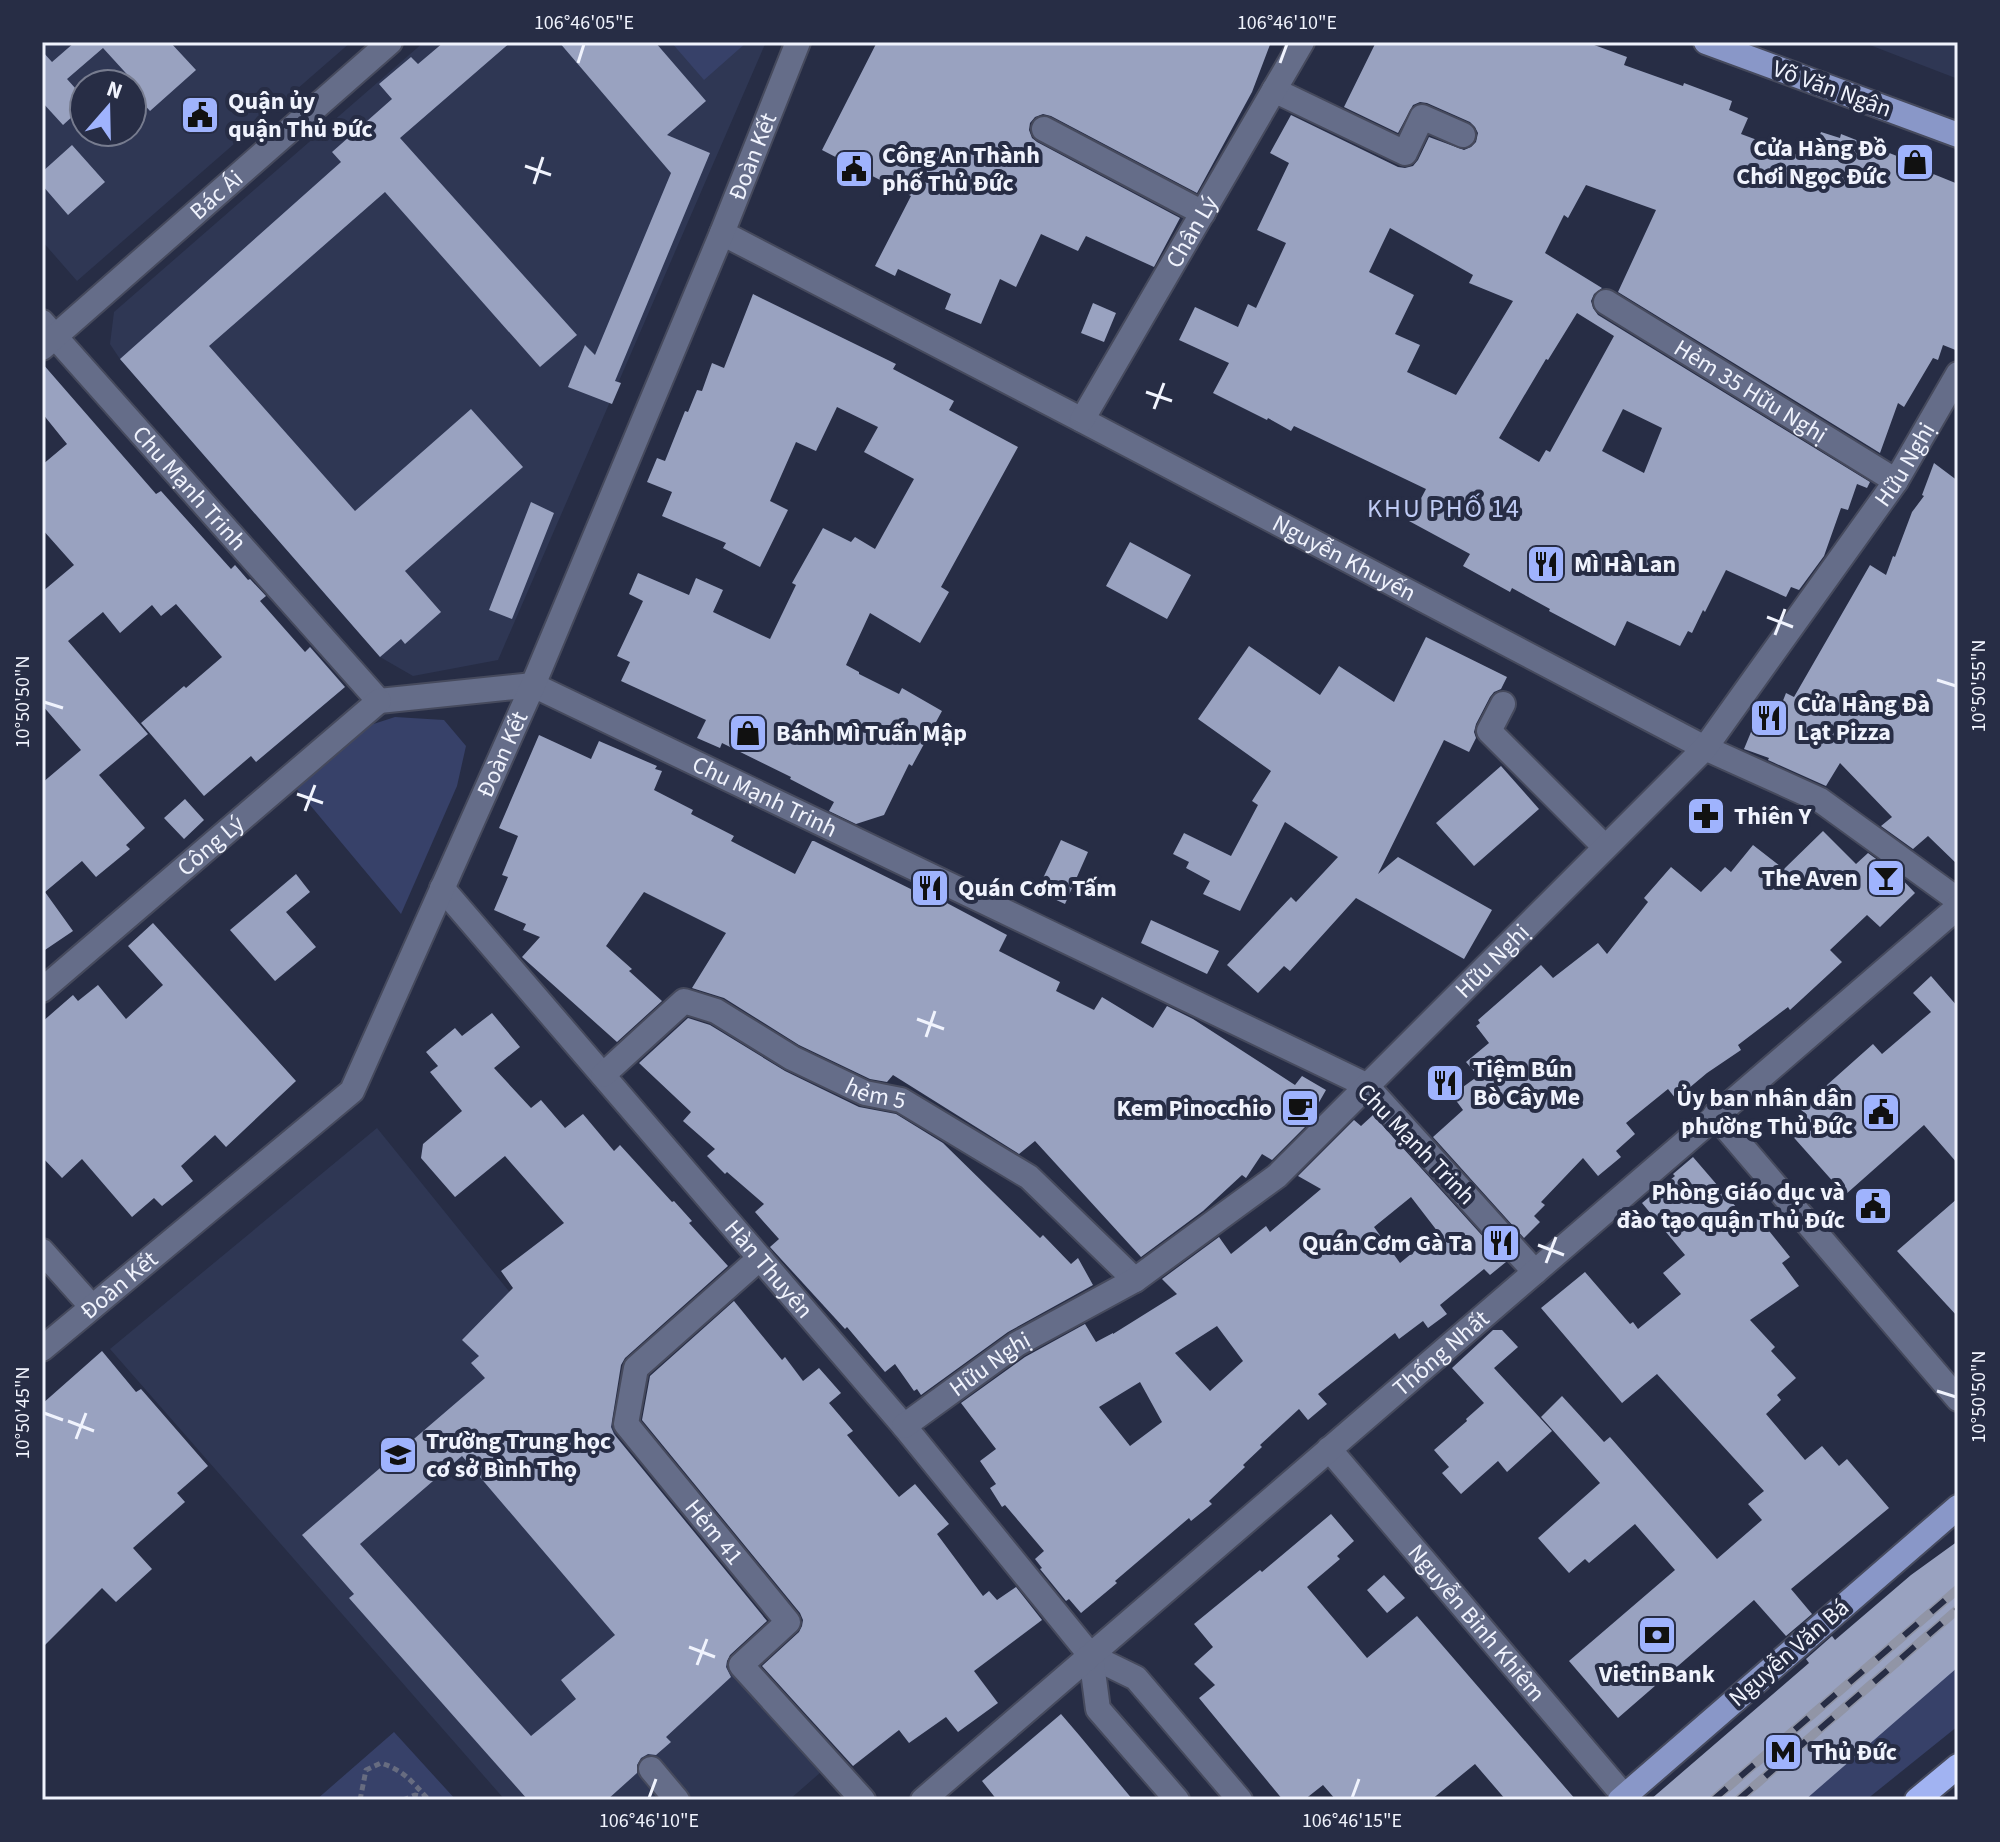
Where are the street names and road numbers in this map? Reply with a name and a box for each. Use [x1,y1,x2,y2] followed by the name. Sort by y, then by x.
[1768,51,1896,127] street label: Võ Văn Ngân
[719,108,786,206] street label: Đoàn Kết
[182,162,251,228] street label: Bác Ái
[1157,189,1227,274] street label: Chân Lý
[1667,331,1834,452] street label: Hẻm 35 Hữu Nghị
[1865,416,1944,514] street label: Hữu Nghị
[124,417,255,558] street label: Chu Mạnh Trinh
[1266,506,1422,610] street label: Nguyễn Khuyến
[468,705,537,803] street label: Đoàn Kết
[686,746,843,846] street label: Chu Mạnh Trinh
[169,807,252,884] street label: Công Lý
[1447,916,1537,1006] street label: Hữu Nghị
[839,1068,909,1118] street label: hẻm 5
[1349,1075,1483,1213] street label: Chu Mạnh Trinh
[716,1212,822,1326] street label: Hàn Thuyên
[72,1242,165,1328] street label: Đoàn Kết
[1385,1302,1497,1405] street label: Thống Nhất
[942,1322,1037,1405] street label: Hữu Nghị
[677,1491,752,1572] street label: Hẻm 41
[1399,1536,1554,1709] street label: Nguyễn Bỉnh Khiêm
[1721,1591,1857,1715] street label: Nguyễn Văn Bá

